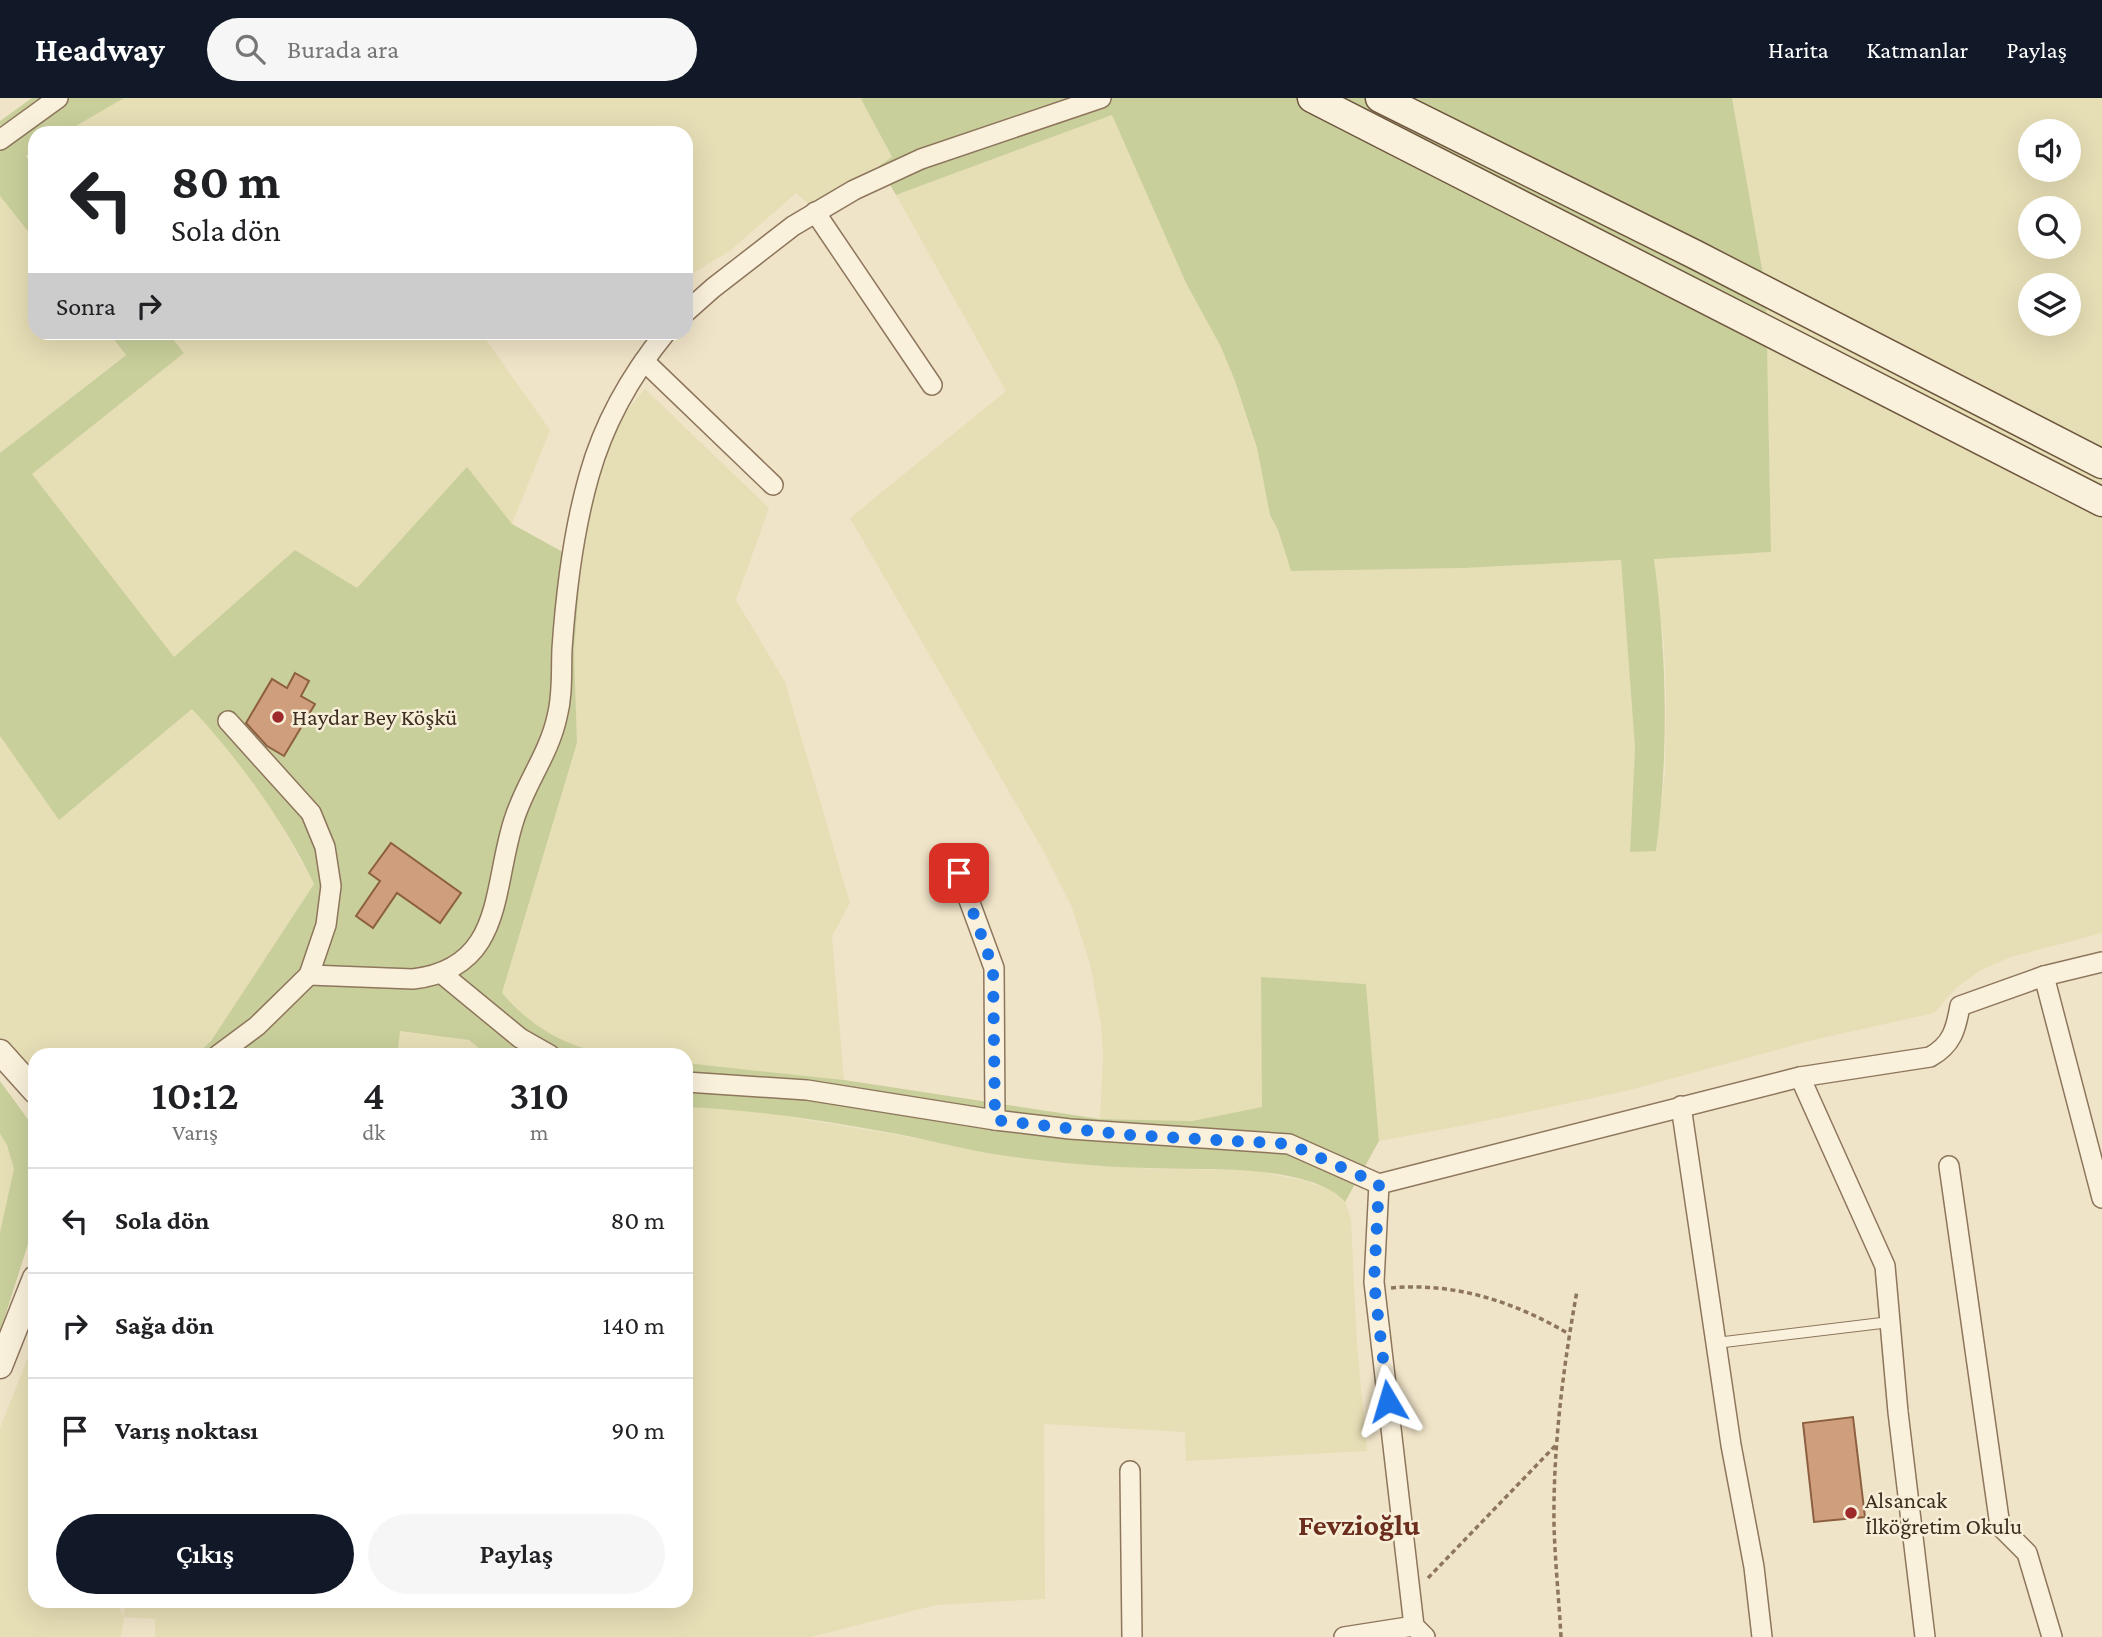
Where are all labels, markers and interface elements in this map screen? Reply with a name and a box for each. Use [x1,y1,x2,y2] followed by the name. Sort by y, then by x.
[207,18,697,81] search box
[231,30,269,68] icon: search
[35,31,165,68] text: Headway
[287,35,399,64] text: Burada ara
[1768,36,1829,63] text: Harita
[1867,36,1968,63] text: Katmanlar
[2006,36,2067,63] text: Paylaş
[2018,119,2081,336] map controls
[2018,119,2081,182] button: sound
[56,154,147,245] icon: left
[171,154,280,209] text: 80 m
[2018,196,2081,259] button: search
[171,212,281,248] text: Sola dön
[2018,273,2081,336] button: layers
[130,287,168,325] icon: right
[56,292,116,321] text: Sonra
[292,704,457,730] place label: Haydar Bey Köşkü
[270,709,286,725] marker: Haydar Bey Köşkü
[929,843,989,903] pin
[940,854,978,892] icon: arrive
[152,1071,238,1118] text: 10:12
[363,1071,385,1118] text: 4
[509,1071,569,1118] text: 310
[172,1119,218,1145] text: Varış
[362,1119,385,1145] text: dk
[530,1119,548,1145] text: m
[56,1202,94,1240] icon: left
[115,1206,209,1235] text: Sola dön
[611,1206,665,1235] text: 80 m
[56,1307,94,1345] icon: right
[115,1311,214,1340] text: Sağa dön
[603,1311,665,1340] text: 140 m
[1351,1364,1425,1438] position arrow
[56,1412,94,1450] icon: arrive
[115,1416,258,1445] text: Varış noktası
[611,1416,665,1445] text: 90 m
[1865,1487,2022,1539] place label: Alsancak İlköğretim Okulu
[1843,1505,1859,1521] marker: Alsancak İlköğretim Okulu
[1298,1508,1420,1541] district label: Fevzioğlu
[56,1514,354,1594] button: Çıkış
[368,1514,665,1594] button: Paylaş

